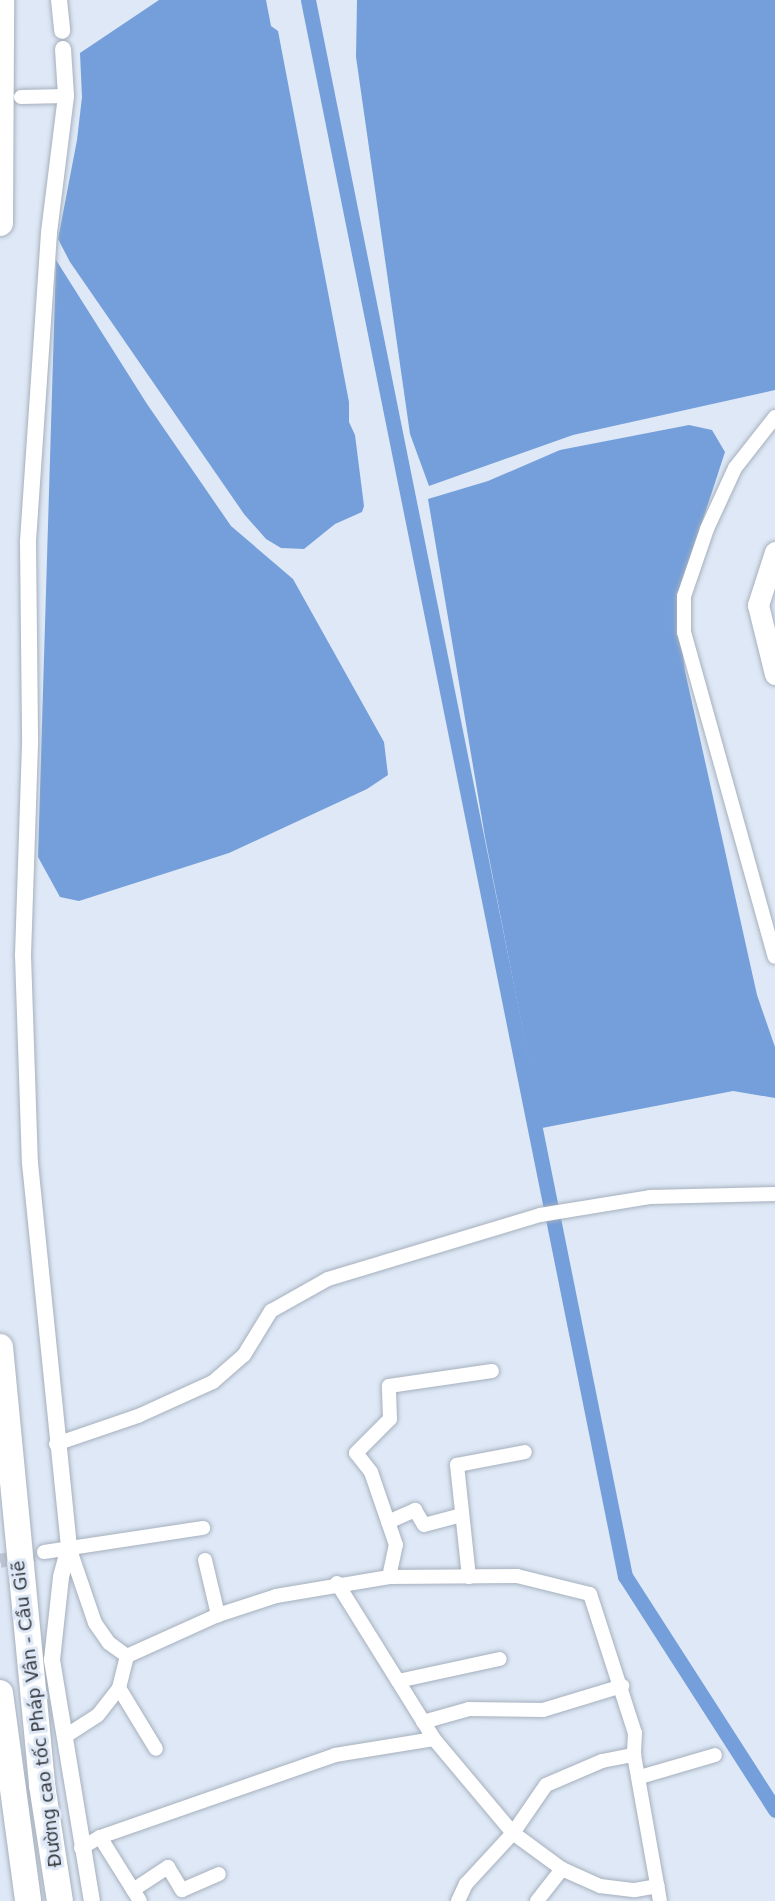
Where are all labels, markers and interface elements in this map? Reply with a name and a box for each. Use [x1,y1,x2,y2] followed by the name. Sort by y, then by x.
[7,1559,67,1869] street label: Đường cao tốc Pháp Vân - Cầu Giẽ

